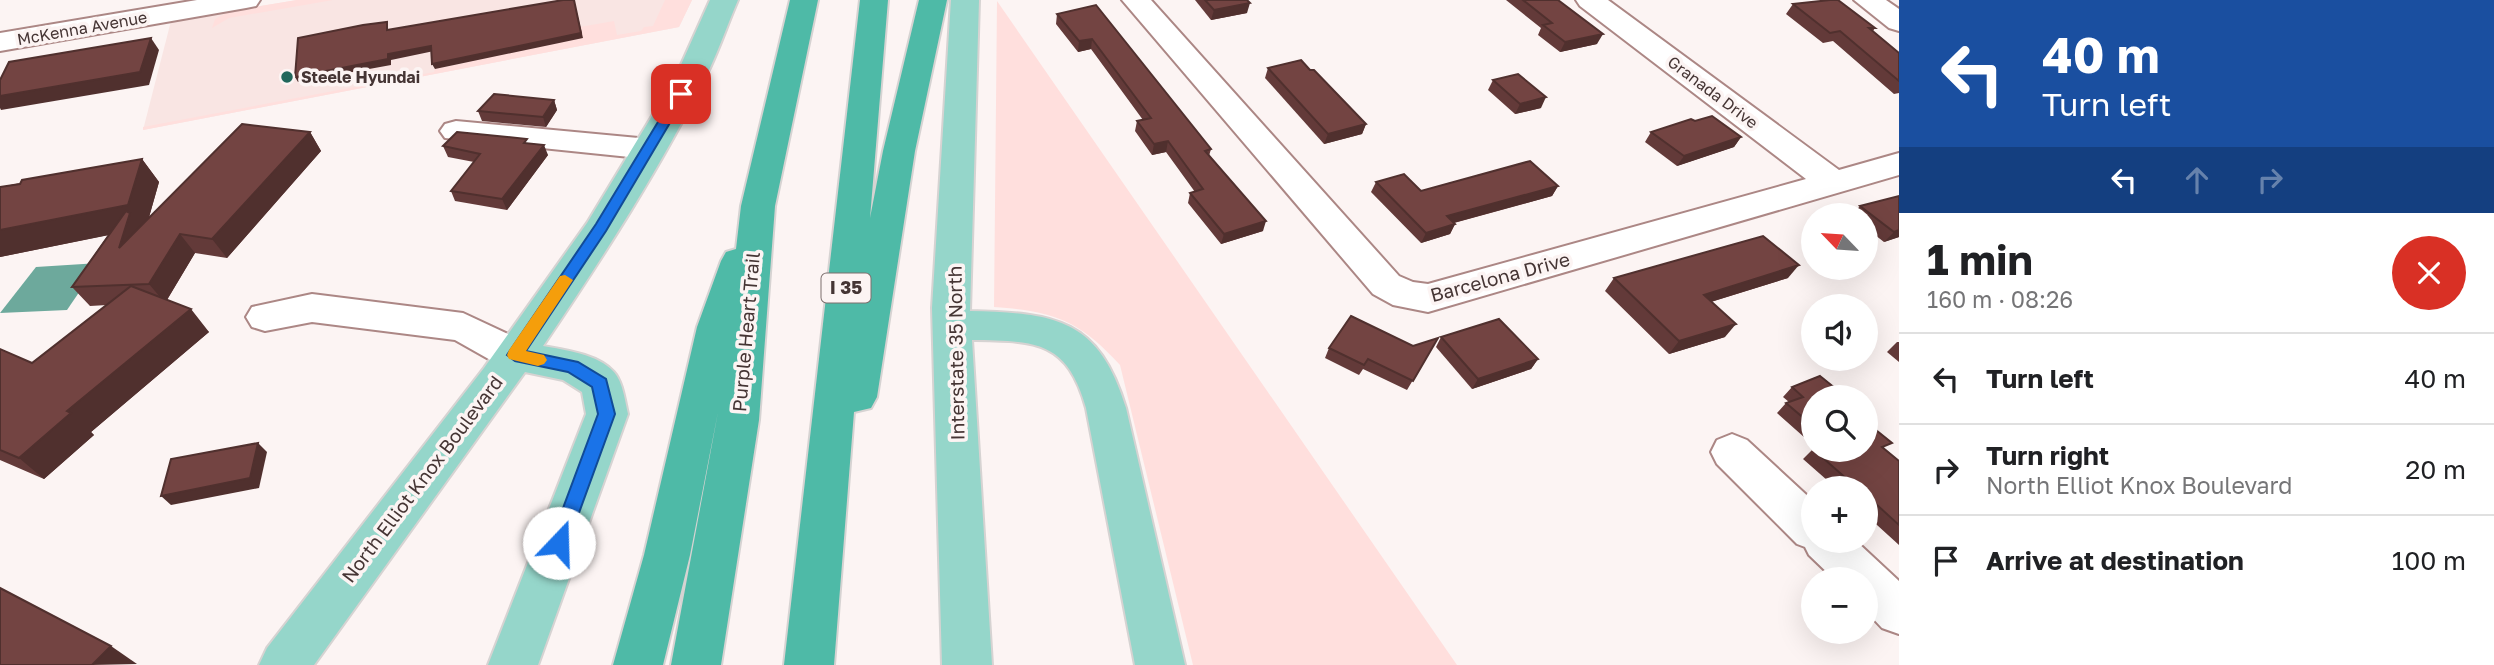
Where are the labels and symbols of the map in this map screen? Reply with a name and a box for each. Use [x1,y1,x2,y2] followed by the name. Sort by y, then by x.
[15,7,149,49] street label: McKenna Avenue
[1664,52,1762,132] street label: Granada Drive
[651,64,711,124] pin
[301,67,420,87] place label: Steele Hyundai
[279,69,295,85] marker: Steele Hyundai
[1801,203,1878,280] north arrow
[1428,247,1572,306] street label: Barcelona Drive
[727,251,764,413] street label: Purple Heart Trail
[942,265,969,441] street label: Interstate 35 North
[822,274,870,302] road number: I 35
[336,371,507,587] street label: North Elliot Knox Boulevard
[522,506,596,580] position arrow

